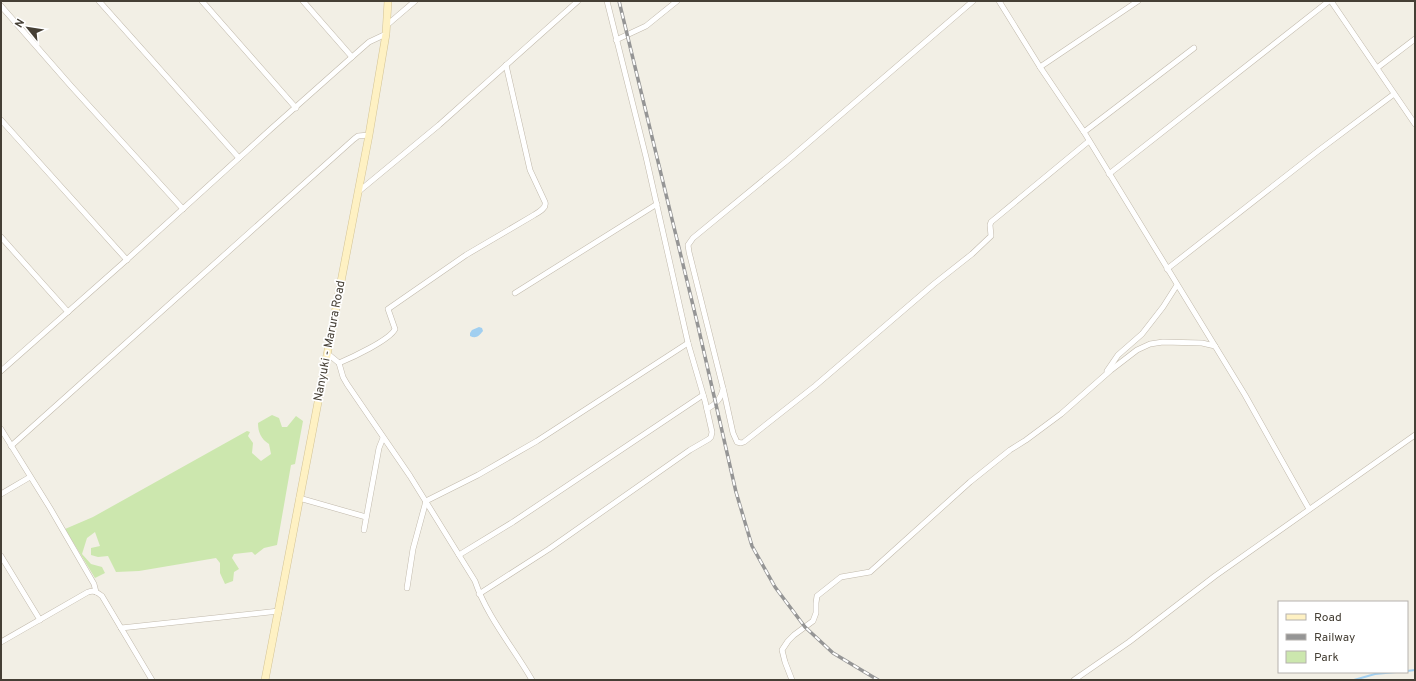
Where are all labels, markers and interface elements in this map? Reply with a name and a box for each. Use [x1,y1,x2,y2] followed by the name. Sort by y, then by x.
[8,8,48,48] north arrow
[12,17,28,30] text: N
[310,279,350,403] street label: Nanyuki - Marura Road
[1278,601,1408,673] legend
[1314,610,1342,626] text: Road
[1314,630,1355,646] text: Railway
[1314,650,1339,666] text: Park

